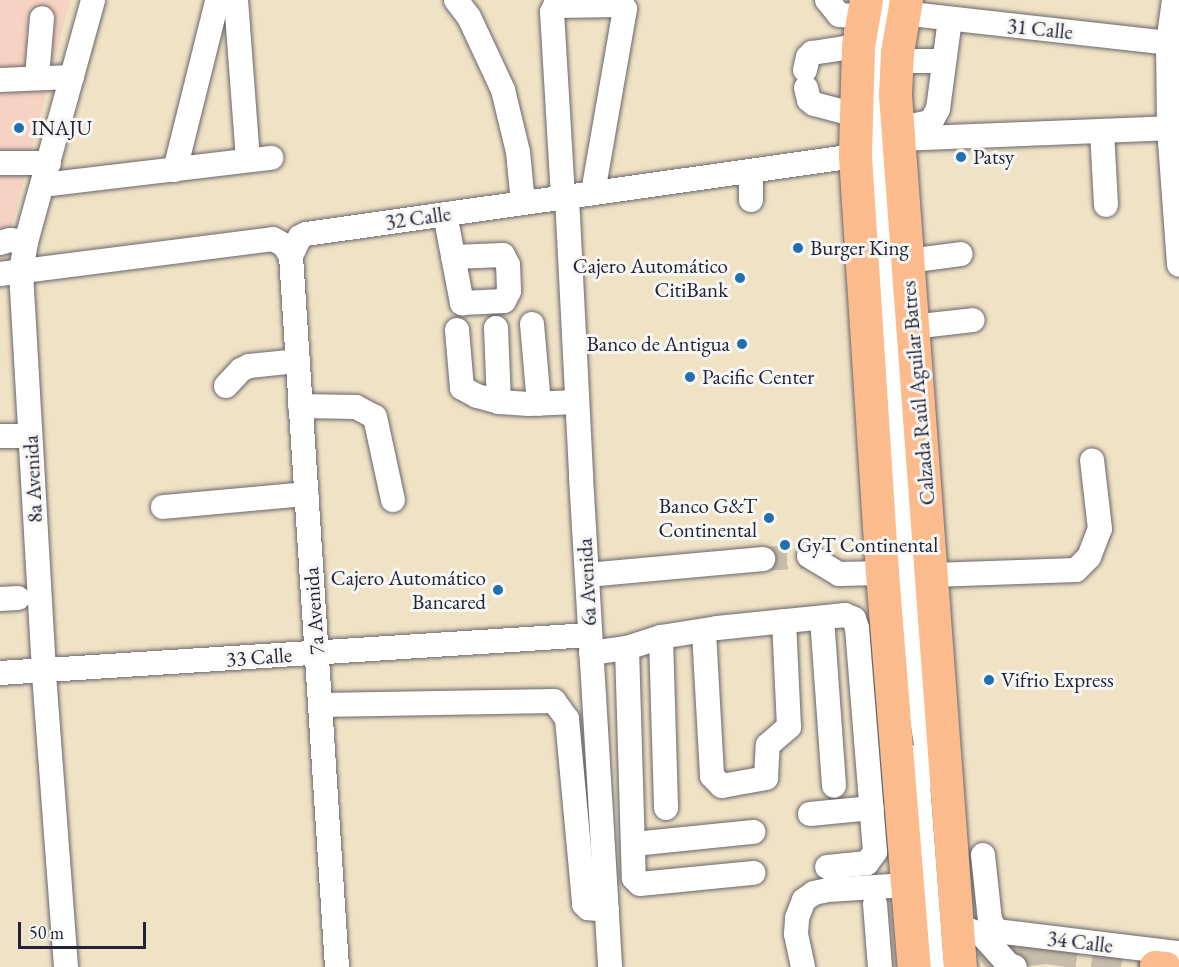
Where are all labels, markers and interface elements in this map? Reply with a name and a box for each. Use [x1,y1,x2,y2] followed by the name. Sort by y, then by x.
[1006,13,1074,45] street label: 31 Calle
[31,115,92,141] place label: INAJU
[12,121,26,135] marker: INAJU
[973,144,1014,170] place label: Patsy
[954,150,968,164] marker: Patsy
[384,201,452,235] street label: 32 Calle
[810,235,909,261] place label: Burger King
[791,241,805,255] marker: Burger King
[573,253,728,303] place label: Cajero Automático CitiBank
[733,271,747,285] marker: Cajero Automático CitiBank
[896,280,940,506] street label: Calzada Raúl Aguilar Batres
[587,331,730,357] place label: Banco de Antigua
[735,337,749,351] marker: Banco de Antigua
[702,364,814,390] place label: Pacific Center
[683,370,697,384] marker: Pacific Center
[18,434,48,524] street label: 8a Avenida
[658,493,757,543] place label: Banco G&T Continental
[762,511,776,525] marker: Banco G&T Continental
[797,532,938,558] place label: GyT Continental
[572,537,602,627] street label: 6a Avenida
[778,538,792,552] marker: GyT Continental
[331,565,486,615] place label: Cajero Automático Bancared
[298,566,330,656] street label: 7a Avenida
[491,583,505,597] marker: Cajero Automático Bancared
[225,642,293,672] street label: 33 Calle
[1001,667,1114,693] place label: Vifrio Express
[982,673,996,687] marker: Vifrio Express
[21,910,148,948] scale bar
[29,921,64,944] text: 50 m
[1046,925,1114,959] street label: 34 Calle

